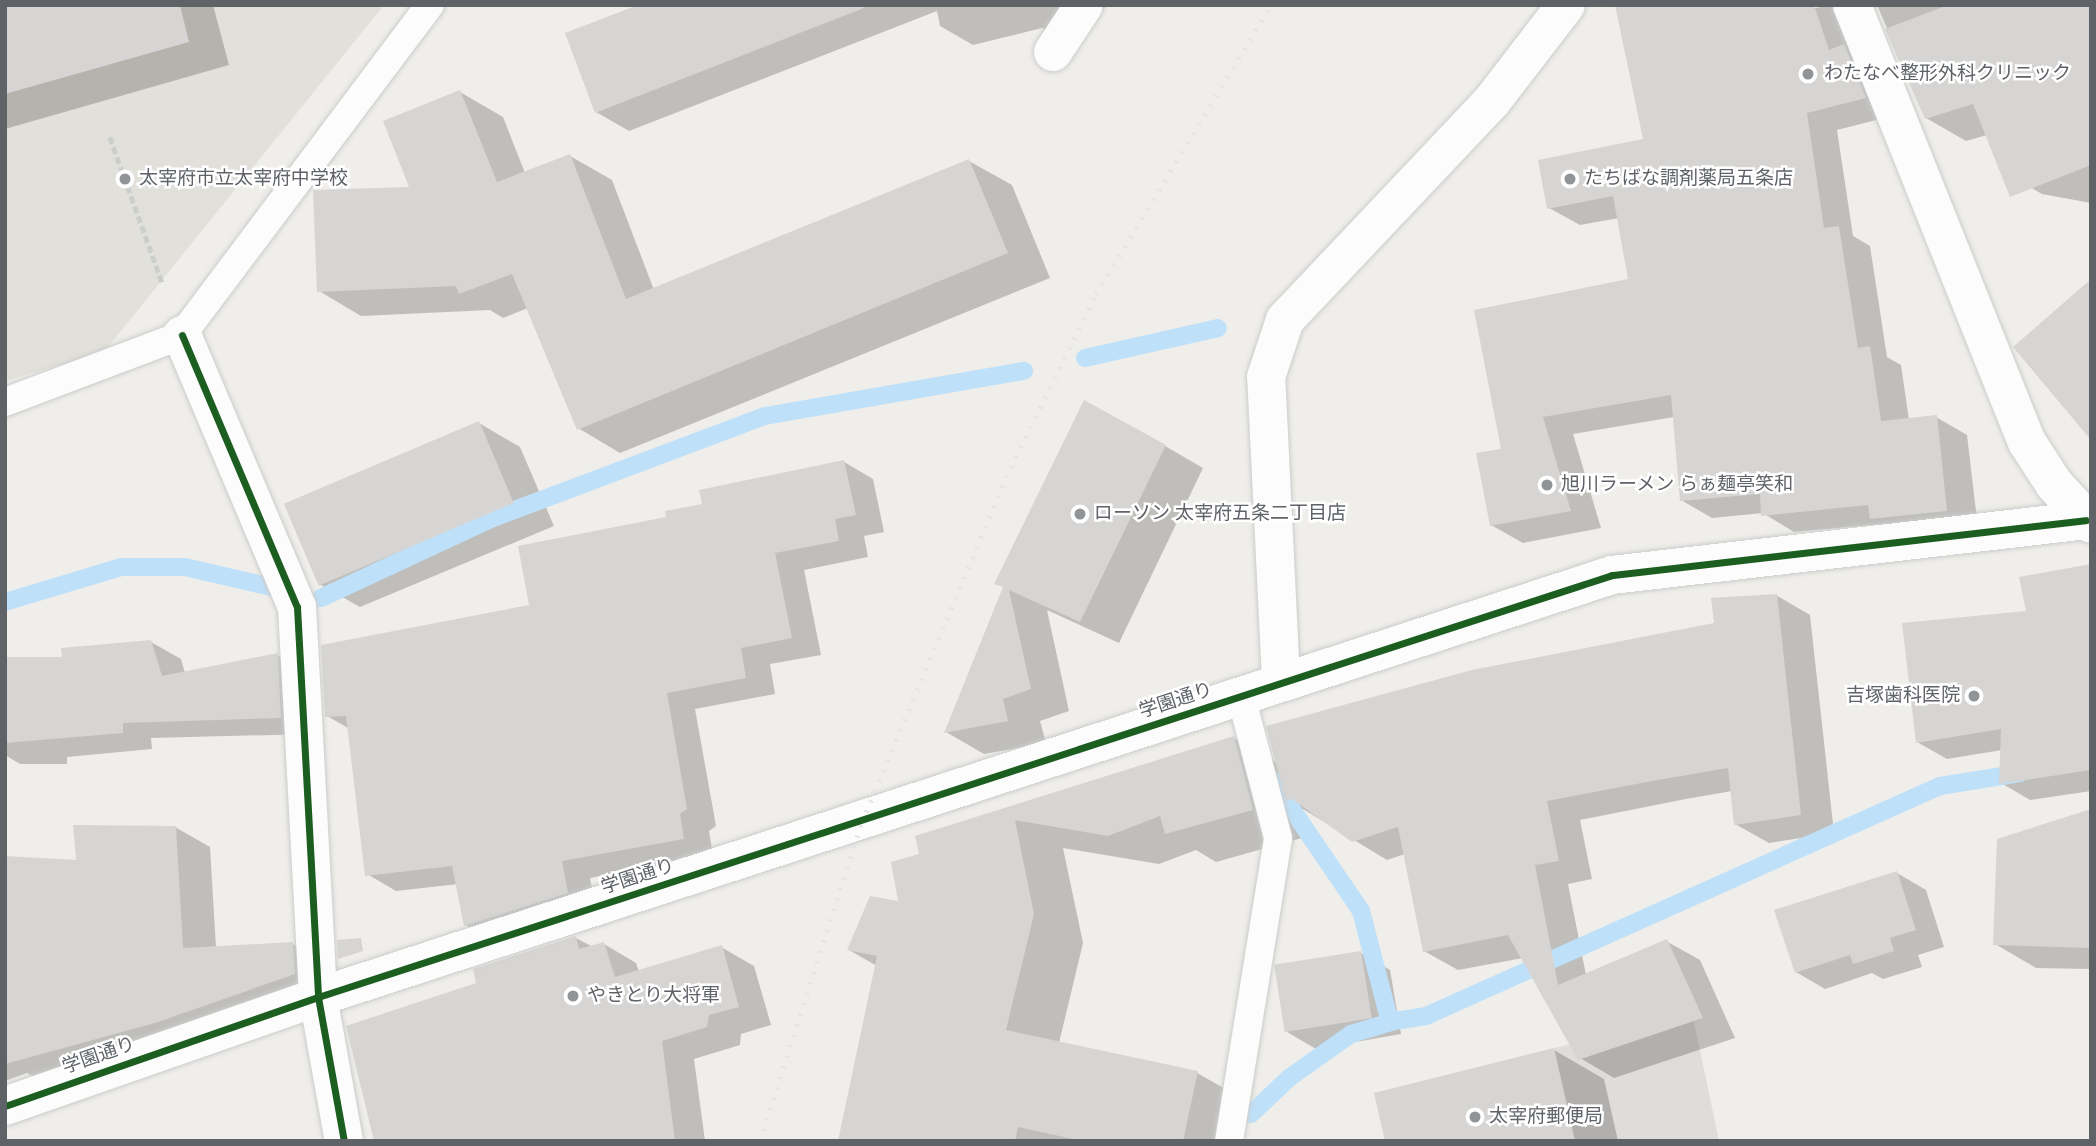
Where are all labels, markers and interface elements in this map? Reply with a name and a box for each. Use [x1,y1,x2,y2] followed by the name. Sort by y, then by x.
[1824,63,2071,85] place label: わたなべ整形外科クリニック
[1798,64,1818,84] marker: わたなべ整形外科クリニック
[139,168,348,190] place label: 太宰府市立太宰府中学校
[1584,168,1793,190] place label: たちばな調剤薬局五条店
[117,171,133,187] marker: 太宰府市立太宰府中学校
[1562,171,1578,187] marker: たちばな調剤薬局五条店
[1561,474,1794,496] place label: 旭川ラーメン らぁ麺亭笑和
[1539,477,1555,493] marker: 旭川ラーメン らぁ麺亭笑和
[1094,503,1346,525] place label: ローソン 太宰府五条二丁目店
[1072,506,1088,522] marker: ローソン 太宰府五条二丁目店
[1136,678,1216,724] street label: 学園通り
[1846,685,1960,707] place label: 吉塚歯科医院
[1966,688,1982,704] marker: 吉塚歯科医院
[598,854,678,900] street label: 学園通り
[587,985,720,1007] place label: やきとり大将軍
[565,988,581,1004] marker: やきとり大将軍
[59,1033,139,1079] street label: 学園通り
[1489,1106,1603,1128] place label: 太宰府郵便局
[1467,1109,1483,1125] marker: 太宰府郵便局

